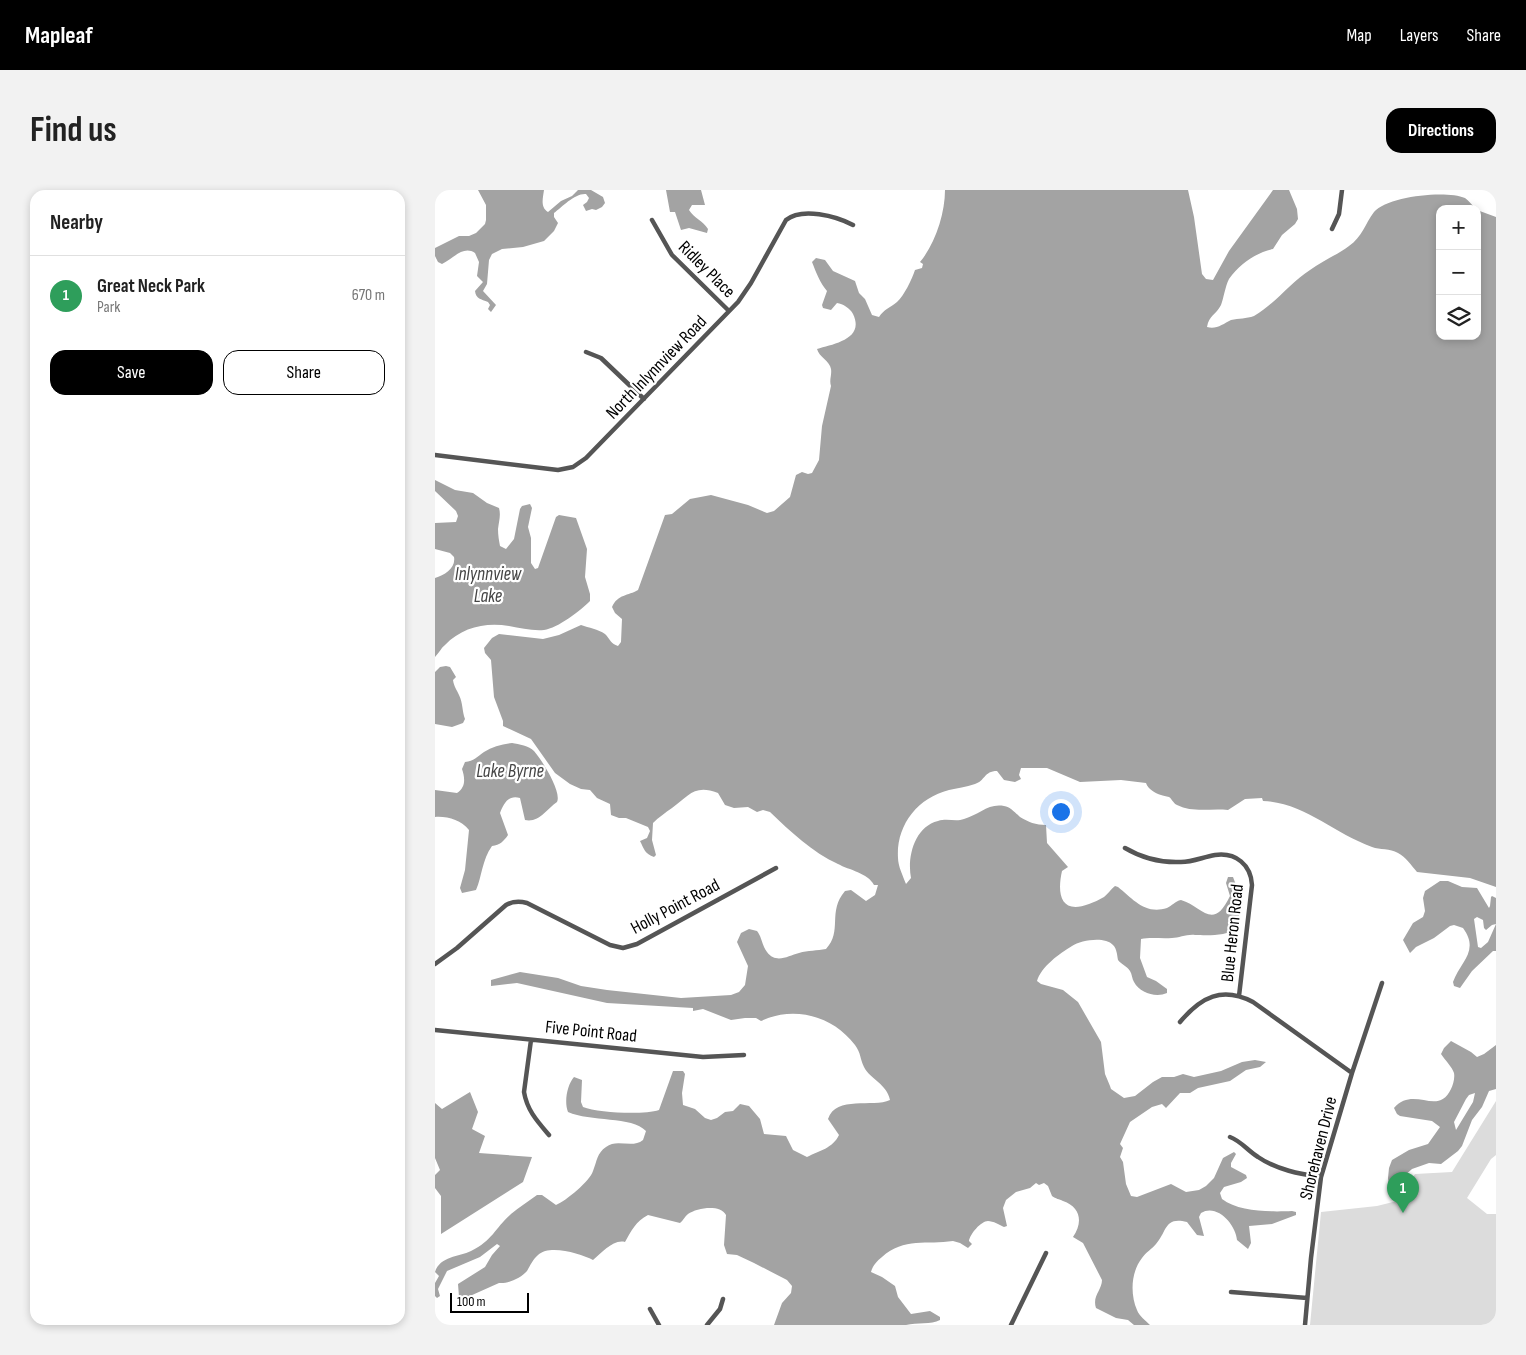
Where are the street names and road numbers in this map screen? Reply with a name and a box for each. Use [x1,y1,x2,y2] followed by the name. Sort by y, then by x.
[674,237,739,302] street label: Ridley Place
[602,311,711,423] street label: North Inlynnview Road
[627,874,723,939] street label: Holly Point Road
[1217,883,1248,983] street label: Blue Heron Road
[544,1016,638,1047] street label: Five Point Road
[1296,1094,1341,1202] street label: Shorehaven Drive

